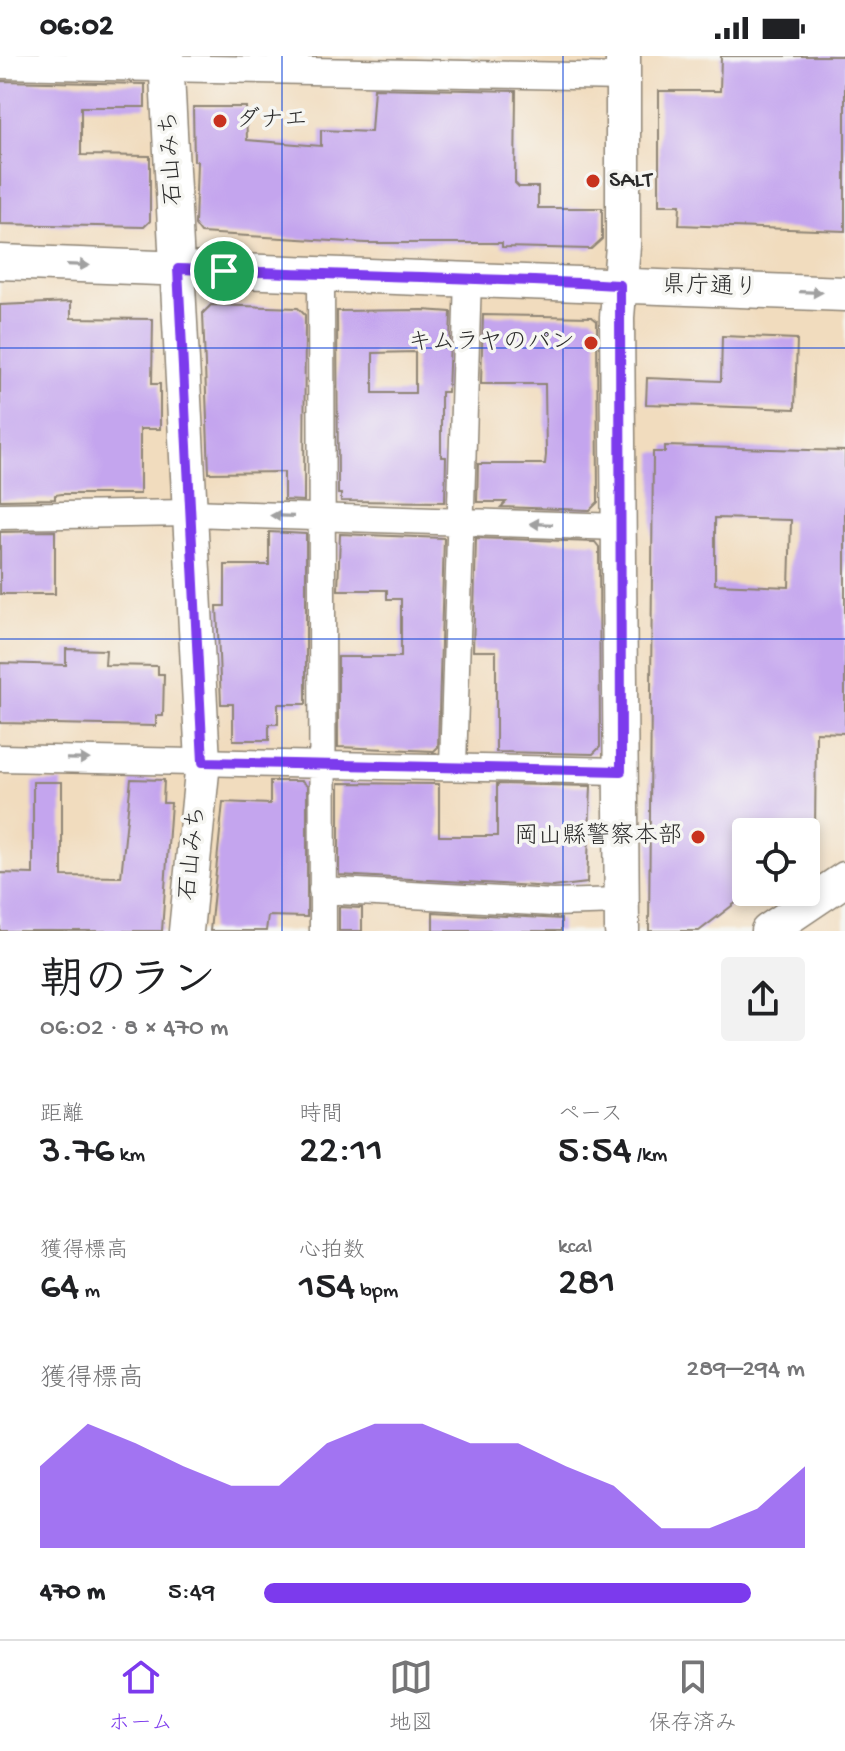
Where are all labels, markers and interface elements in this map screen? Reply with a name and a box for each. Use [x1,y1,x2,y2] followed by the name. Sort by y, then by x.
[40,11,113,46] text: 06:02
[236,106,308,136] place label: ダナエ
[156,110,190,206] street label: 石山みち
[211,112,229,130] marker: ダナエ
[609,167,654,196] place label: SALT
[584,172,602,190] marker: SALT
[190,237,258,305] pin
[202,249,246,293] icon: arrive
[66,259,91,272] one-way arrow
[662,271,759,304] street label: 県庁通り
[799,286,824,299] one-way arrow
[407,329,575,358] place label: キムラヤのパン
[582,334,600,352] marker: キムラヤのパン
[269,510,294,522] one-way arrow
[528,518,553,531] one-way arrow
[66,753,91,766] one-way arrow
[175,804,213,902] street label: 石山みち
[732,818,820,906] map controls
[732,818,820,906] button: locate
[514,822,682,852] place label: 岡山縣警察本部
[689,828,707,846] marker: 岡山縣警察本部
[721,957,805,1041] button: share
[40,958,216,1010] text: 朝のラン
[40,1014,228,1045] text: 06:02 · 8 × 470 m
[40,1103,84,1129] text: 距離
[299,1103,343,1129] text: 時間
[558,1103,623,1129] text: ペース
[40,1129,114,1176] text: 3.76
[299,1129,383,1176] text: 22:11
[558,1129,632,1176] text: 5:54
[114,1143,145,1169] text: km
[632,1143,667,1169] text: /km
[558,1235,592,1261] text: kcal
[40,1239,128,1265] text: 獲得標高
[299,1239,365,1265] text: 心拍数
[558,1261,616,1308] text: 281
[40,1265,79,1312] text: 64
[299,1265,355,1312] text: 154
[79,1279,100,1305] text: m
[355,1279,398,1305] text: bpm
[686,1355,805,1386] text: 289–294 m
[40,1365,144,1396] text: 獲得標高
[40,1578,105,1609] text: 470 m
[168,1578,215,1609] text: 5:49
[108,1655,173,1738] tab: ホーム
[389,1655,433,1738] tab: 地図
[649,1655,737,1738] tab: 保存済み

